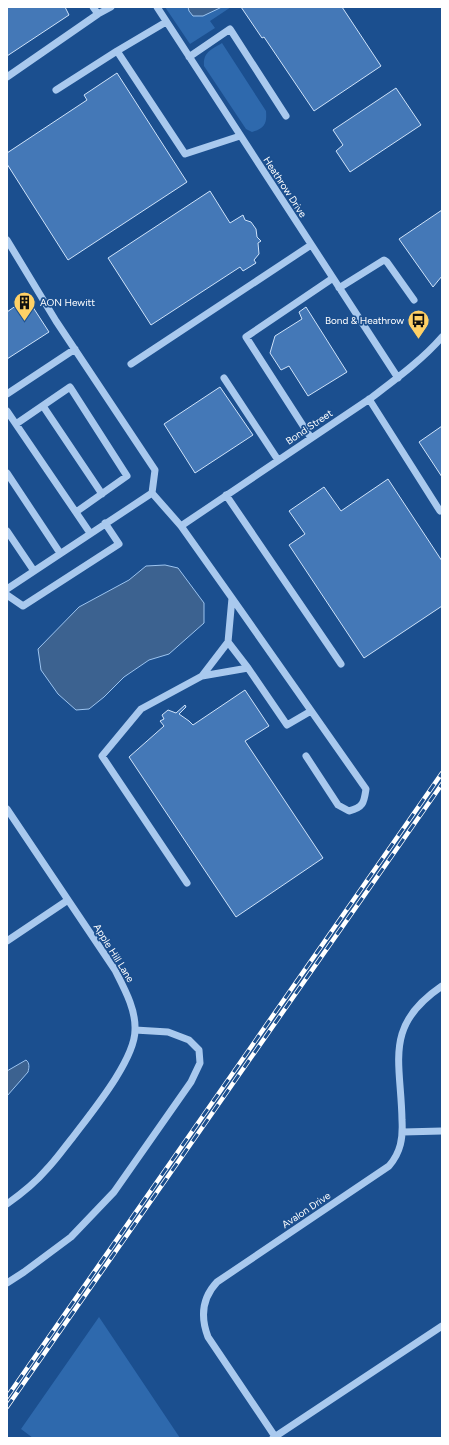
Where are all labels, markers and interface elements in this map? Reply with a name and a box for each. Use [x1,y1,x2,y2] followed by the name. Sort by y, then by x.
[261,154,310,220] street label: Heathrow Drive
[12,289,38,322] building icon: AON Hewitt
[40,296,95,309] place label: AON Hewitt
[406,307,432,340] bus stop icon: Bond & Heathrow
[325,314,404,327] place label: Bond & Heathrow
[283,406,335,447] street label: Bond Street
[91,921,137,985] street label: Apple Hill Lane
[279,1189,333,1231] street label: Avalon Drive

